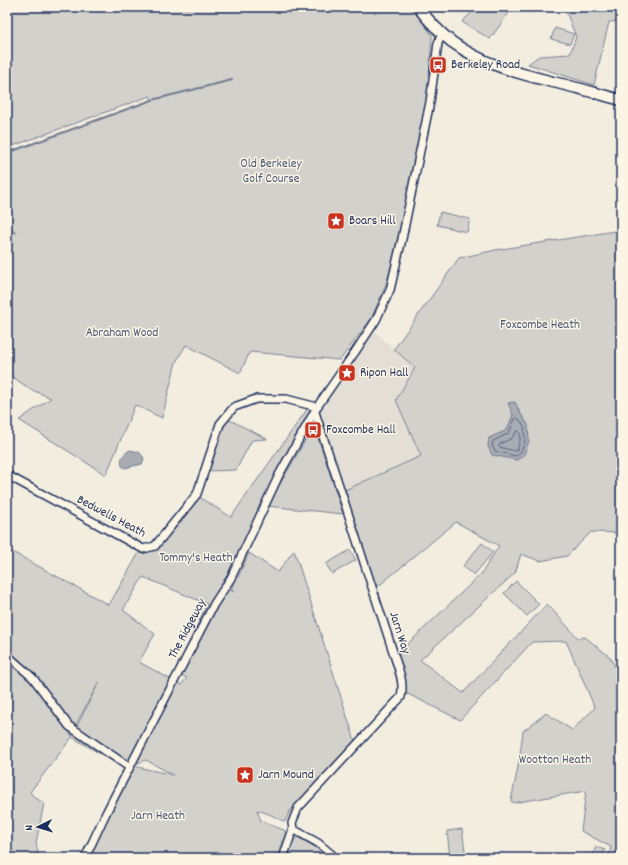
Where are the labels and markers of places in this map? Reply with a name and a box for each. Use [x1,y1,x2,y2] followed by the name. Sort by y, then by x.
[428,55,448,75] bus stop icon: Berkeley Road
[451,56,520,75] place label: Berkeley Road
[326,211,346,231] place icon: Boars Hill
[349,212,396,231] place label: Boars Hill
[337,363,357,383] place icon: Ripon Hall
[360,364,408,383] place label: Ripon Hall
[303,420,323,440] bus stop icon: Foxcombe Hall
[326,421,396,440] place label: Foxcombe Hall
[235,765,255,785] place icon: Jarn Mound
[258,766,314,785] place label: Jarn Mound

